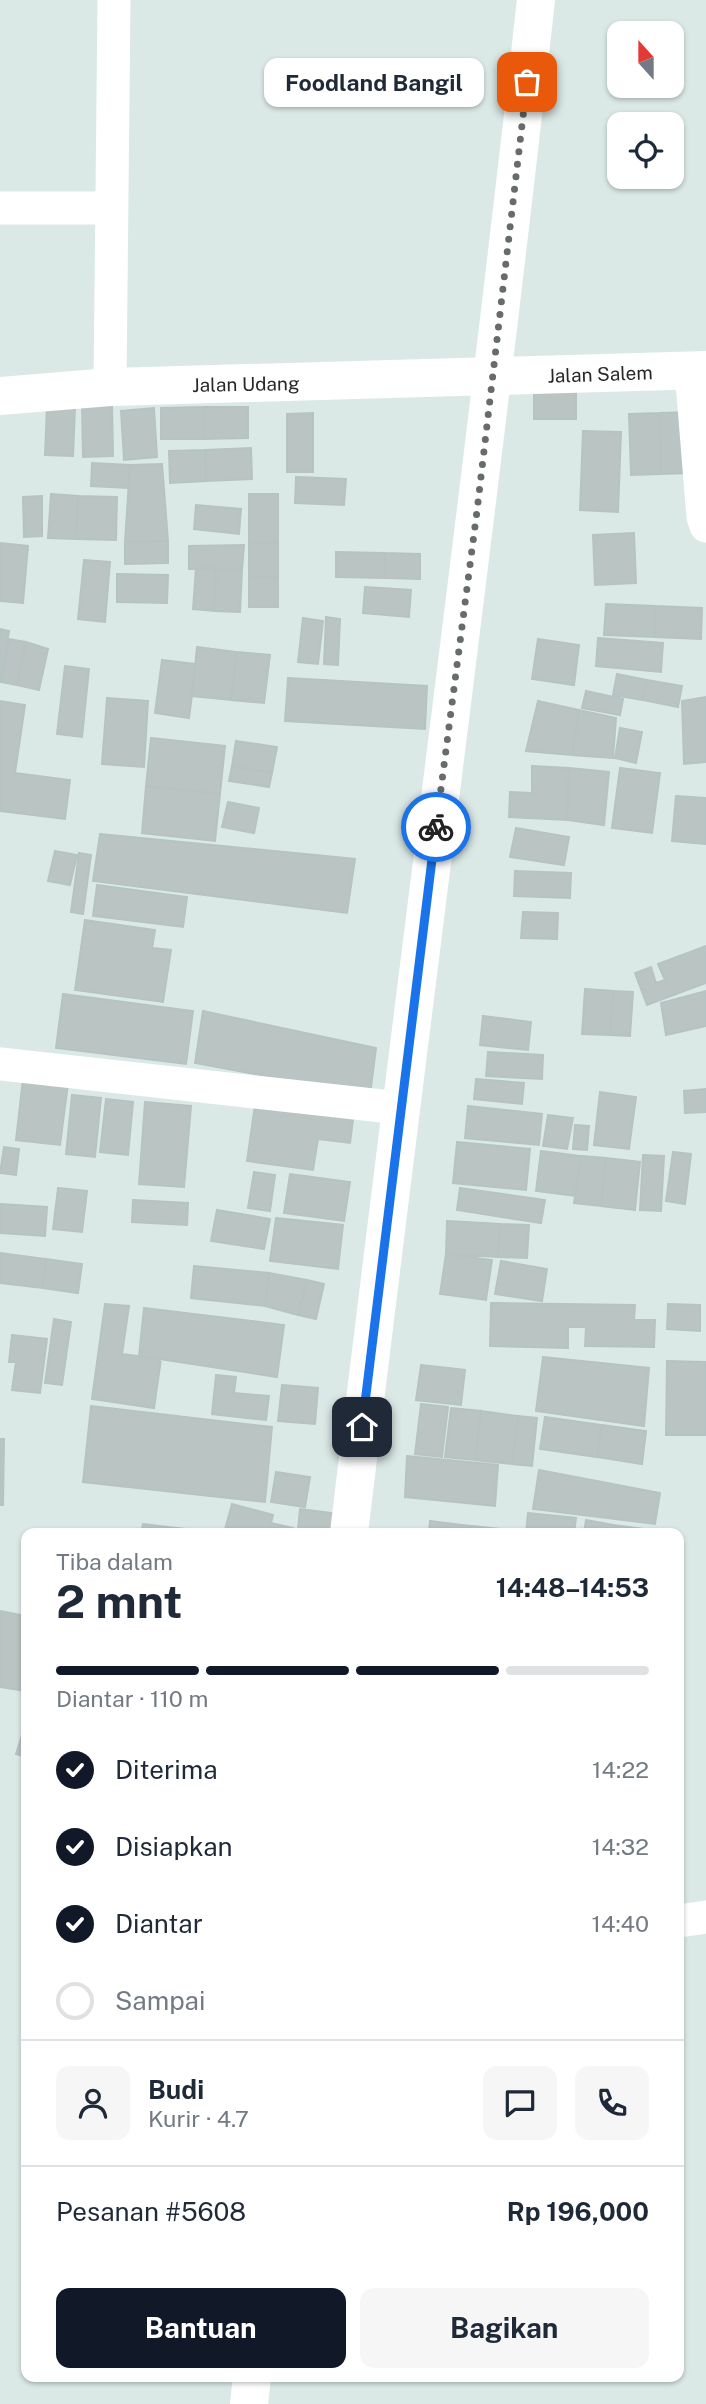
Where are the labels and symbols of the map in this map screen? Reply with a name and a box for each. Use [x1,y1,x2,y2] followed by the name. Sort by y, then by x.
[607,21,684,98] north arrow
[497,52,557,112] pin
[265,57,485,106] callout: Foodland Bangil
[547,361,653,387] street label: Jalan Salem
[192,372,300,396] street label: Jalan Udang
[401,792,471,862] courier
[332,1397,392,1457] pin

